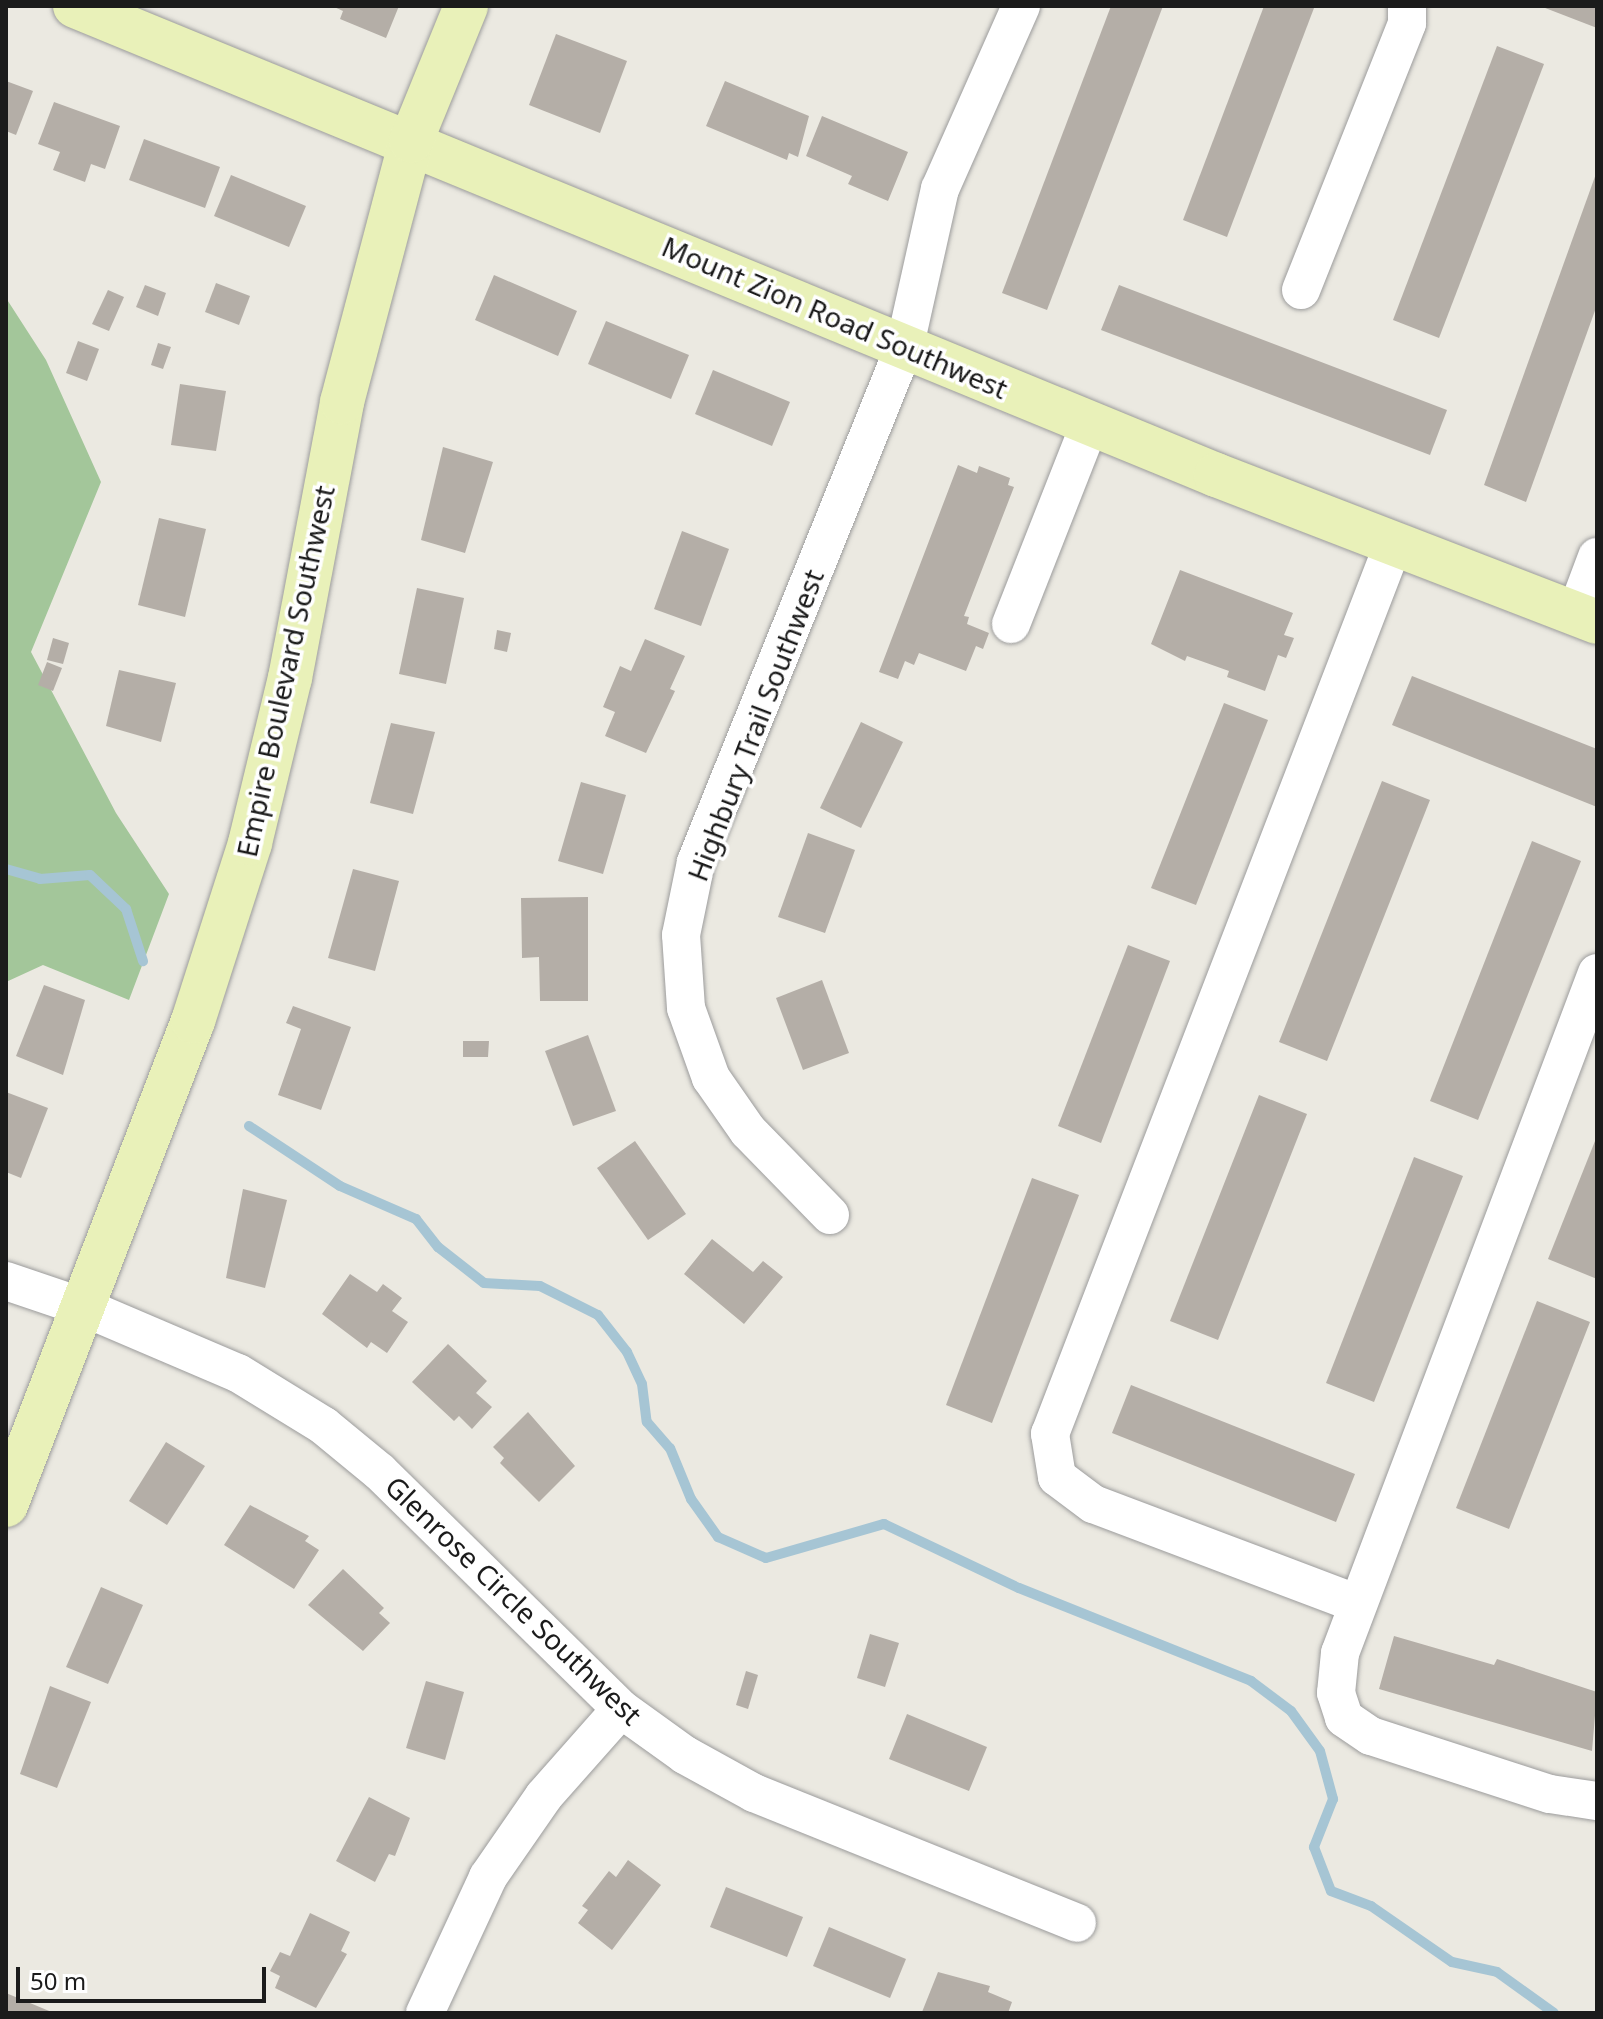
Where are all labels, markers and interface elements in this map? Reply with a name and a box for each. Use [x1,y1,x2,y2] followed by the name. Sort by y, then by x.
[657,229,1013,405] street label: Mount Zion Road Southwest
[229,482,341,860] street label: Empire Boulevard Southwest
[680,564,830,886] street label: Highbury Trail Southwest
[379,1469,649,1731] street label: Glenrose Circle Southwest
[20,1951,270,2001] scale bar
[30,1964,86,1997] text: 50 m

